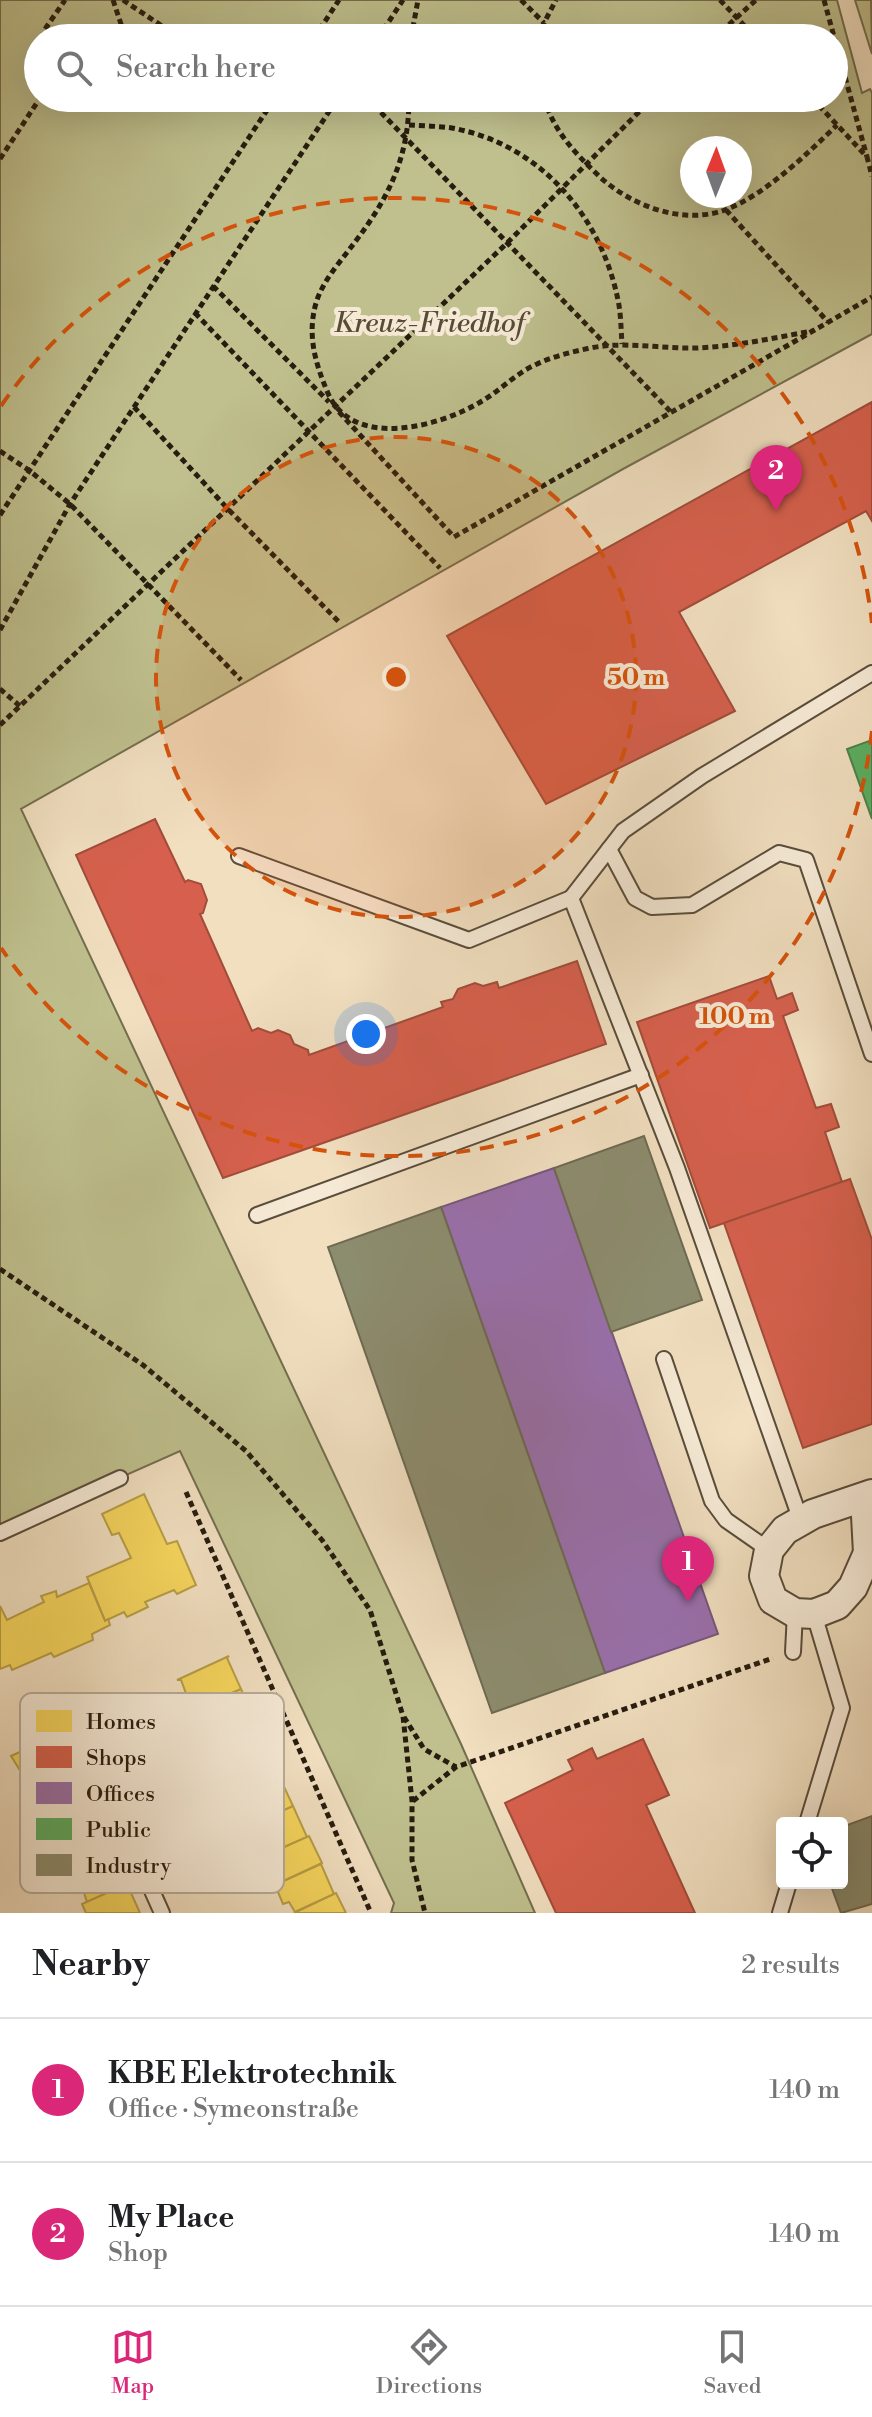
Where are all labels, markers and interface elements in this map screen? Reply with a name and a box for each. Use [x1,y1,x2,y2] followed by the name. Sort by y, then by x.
[24,24,848,112] search box
[52,46,96,90] icon: search
[116,49,276,87] text: Search here
[680,136,752,208] north arrow
[334,306,531,341] park label: Kreuz-Friedhof
[750,445,802,511] pin: 2
[382,663,410,691] centre of rings
[607,663,665,693] text: 50 m
[699,1002,771,1032] text: 100 m
[346,1014,386,1054] your location
[662,1536,714,1602] pin: 1
[20,1693,284,1893] legend
[86,1709,156,1736] text: Homes
[86,1745,146,1772] text: Shops
[86,1781,155,1808] text: Offices
[86,1817,151,1844] text: Public
[776,1817,848,1889] map controls
[776,1817,848,1889] button: locate
[86,1853,171,1880] text: Industry
[32,1944,150,1986] text: Nearby
[741,1949,840,1981] text: 2 results
[108,2055,396,2093] text: KBE Elektrotechnik
[52,2074,64,2106] text: 1
[769,2074,840,2106] text: 140 m
[108,2093,359,2125] text: Office · Symeonstraße
[108,2199,234,2237] text: My Place
[50,2218,66,2250] text: 2
[769,2218,840,2250] text: 140 m
[108,2237,168,2269] text: Shop
[111,2325,155,2400] tab: Map
[376,2325,482,2400] tab: Directions
[704,2325,761,2400] tab: Saved

